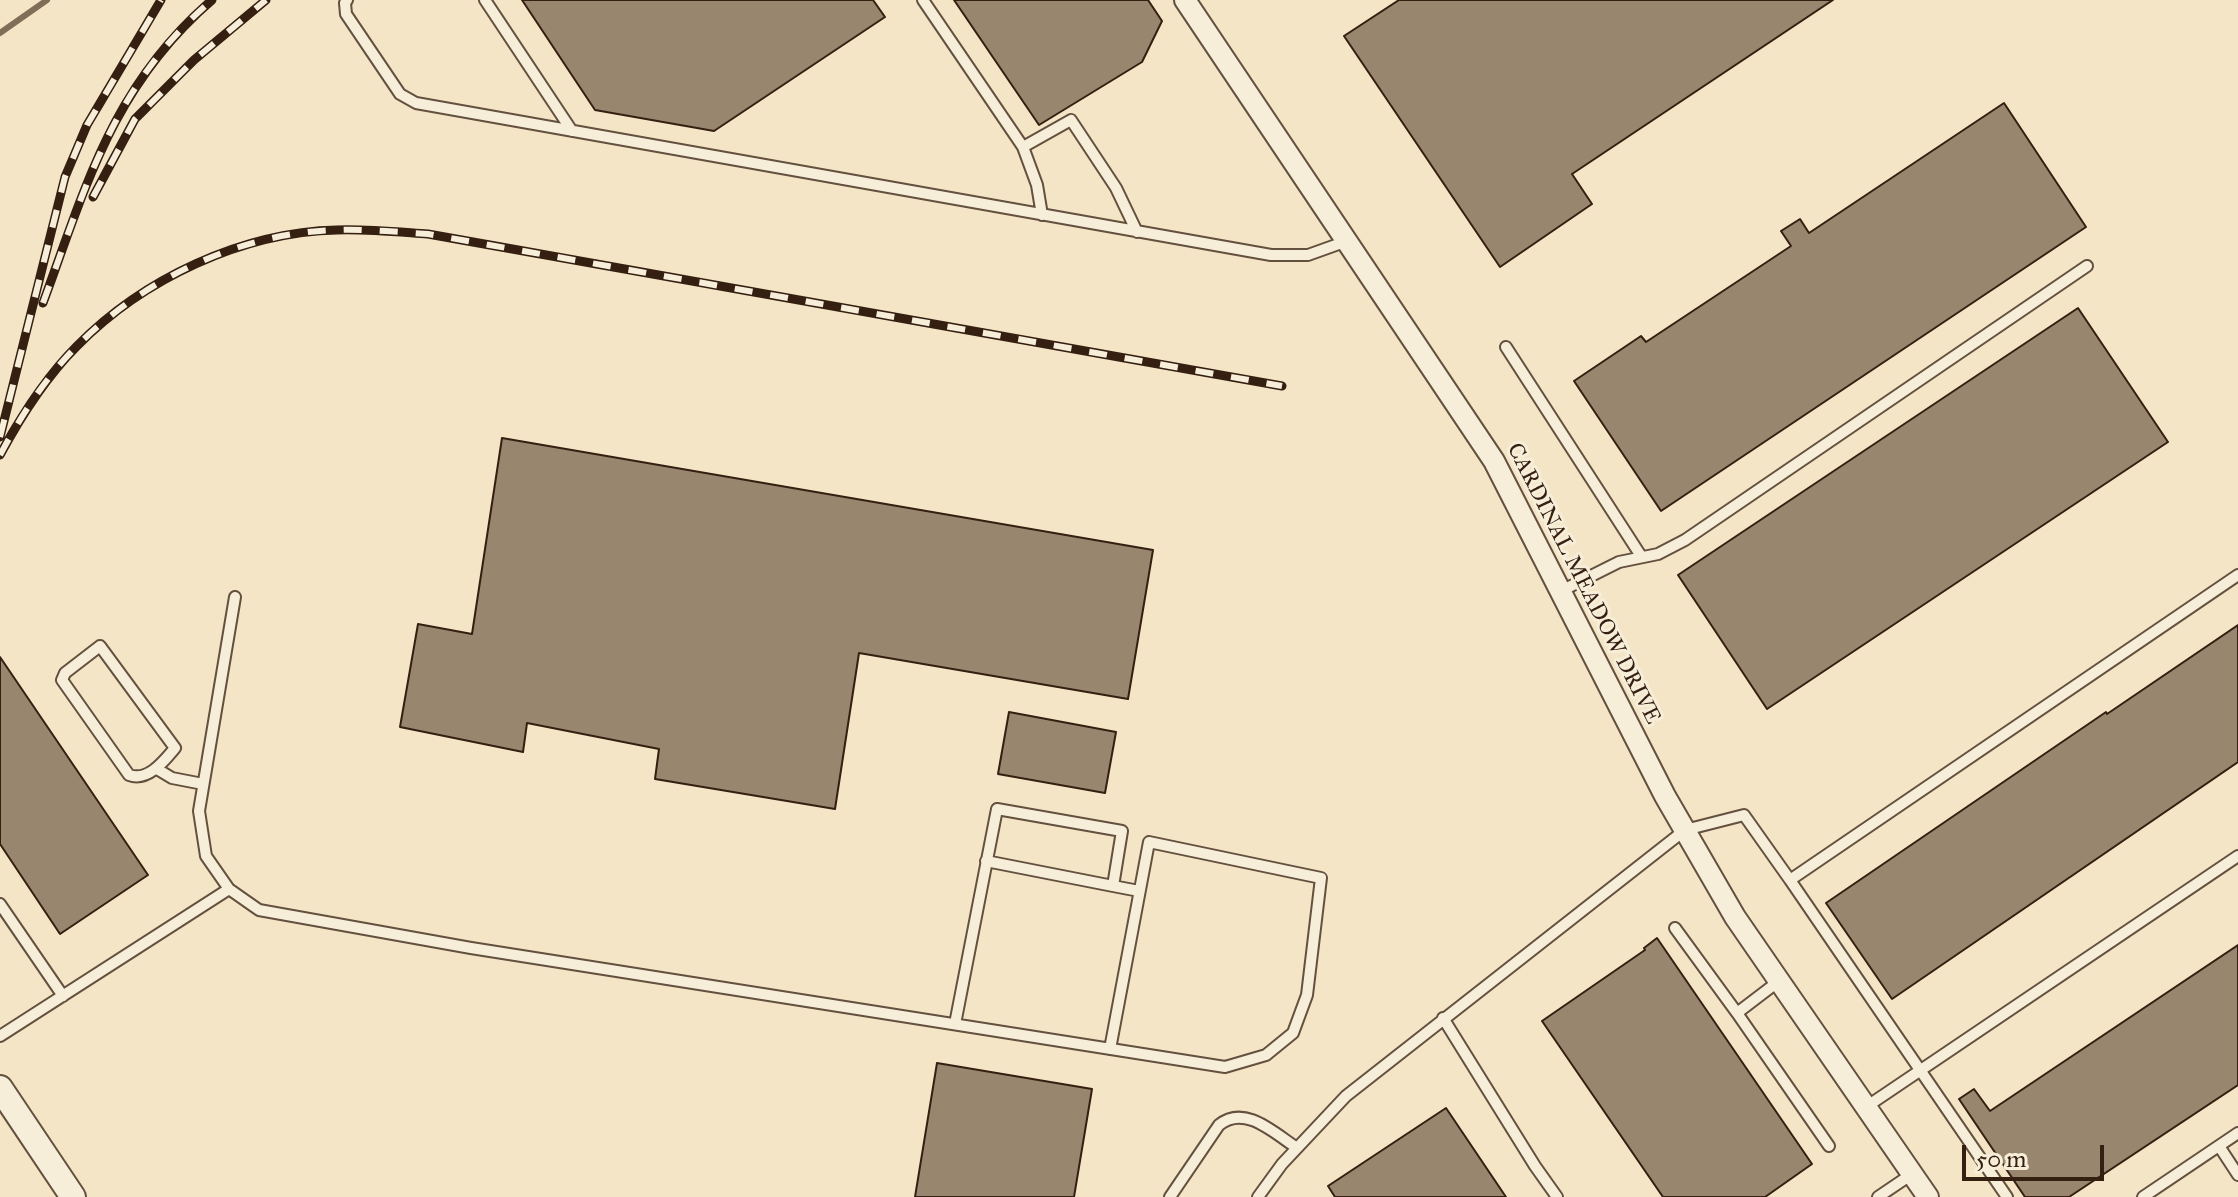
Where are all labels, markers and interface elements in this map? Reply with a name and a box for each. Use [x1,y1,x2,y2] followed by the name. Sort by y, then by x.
[1500,439,1666,729] street label: CARDINAL MEADOW DRIVE
[1966,1129,2108,1179] scale bar
[1976,1144,2026,1174] text: 50 m

